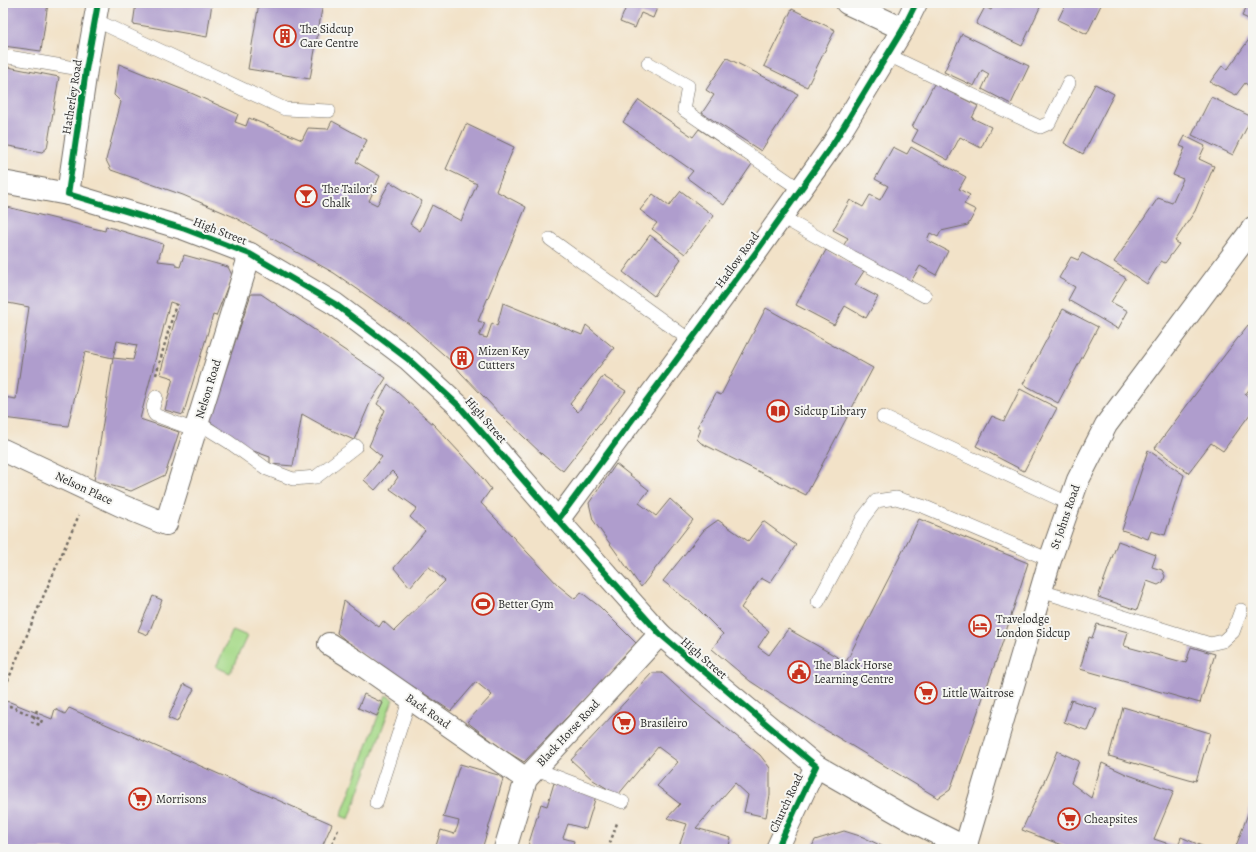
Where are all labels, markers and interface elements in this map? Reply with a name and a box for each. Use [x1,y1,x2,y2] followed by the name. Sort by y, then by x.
[300,21,358,51] place label: The Sidcup Care Centre
[272,23,298,49] building icon: The Sidcup Care Centre
[58,58,86,136] street label: Hatherley Road
[322,181,377,211] place label: The Tailor's Chalk
[293,183,319,209] bar icon: The Tailor's Chalk
[191,213,249,249] street label: High Street
[711,228,763,291] street label: Hadlow Road
[478,343,530,373] place label: Mizen Key Cutters
[449,345,475,371] building icon: Mizen Key Cutters
[191,357,225,421] street label: Nelson Road
[461,393,511,447] street label: High Street
[765,398,791,424] library icon: Sidcup Library
[794,403,867,419] place label: Sidcup Library
[53,468,115,508] street label: Nelson Place
[1046,482,1084,551] street label: St Johns Road
[470,591,496,617] sports icon: Better Gym
[498,596,554,612] place label: Better Gym
[996,611,1070,641] place label: Travelodge London Sidcup
[967,613,993,639] hotel icon: Travelodge London Sidcup
[677,633,731,683] street label: High Street
[814,657,894,687] place label: The Black Horse Learning Centre
[786,659,812,685] public building icon: The Black Horse Learning Centre
[913,680,939,706] supermarket icon: Little Waitrose
[942,685,1014,701] place label: Little Waitrose
[402,690,454,733] street label: Back Road
[533,696,604,770] street label: Black Horse Road
[611,710,637,736] supermarket icon: Brasileiro
[640,715,687,731] place label: Brasileiro
[765,770,807,835] street label: Church Road
[127,786,153,812] supermarket icon: Morrisons
[156,791,207,807] place label: Morrisons
[1056,806,1082,832] supermarket icon: Cheapsites
[1084,811,1138,827] place label: Cheapsites

